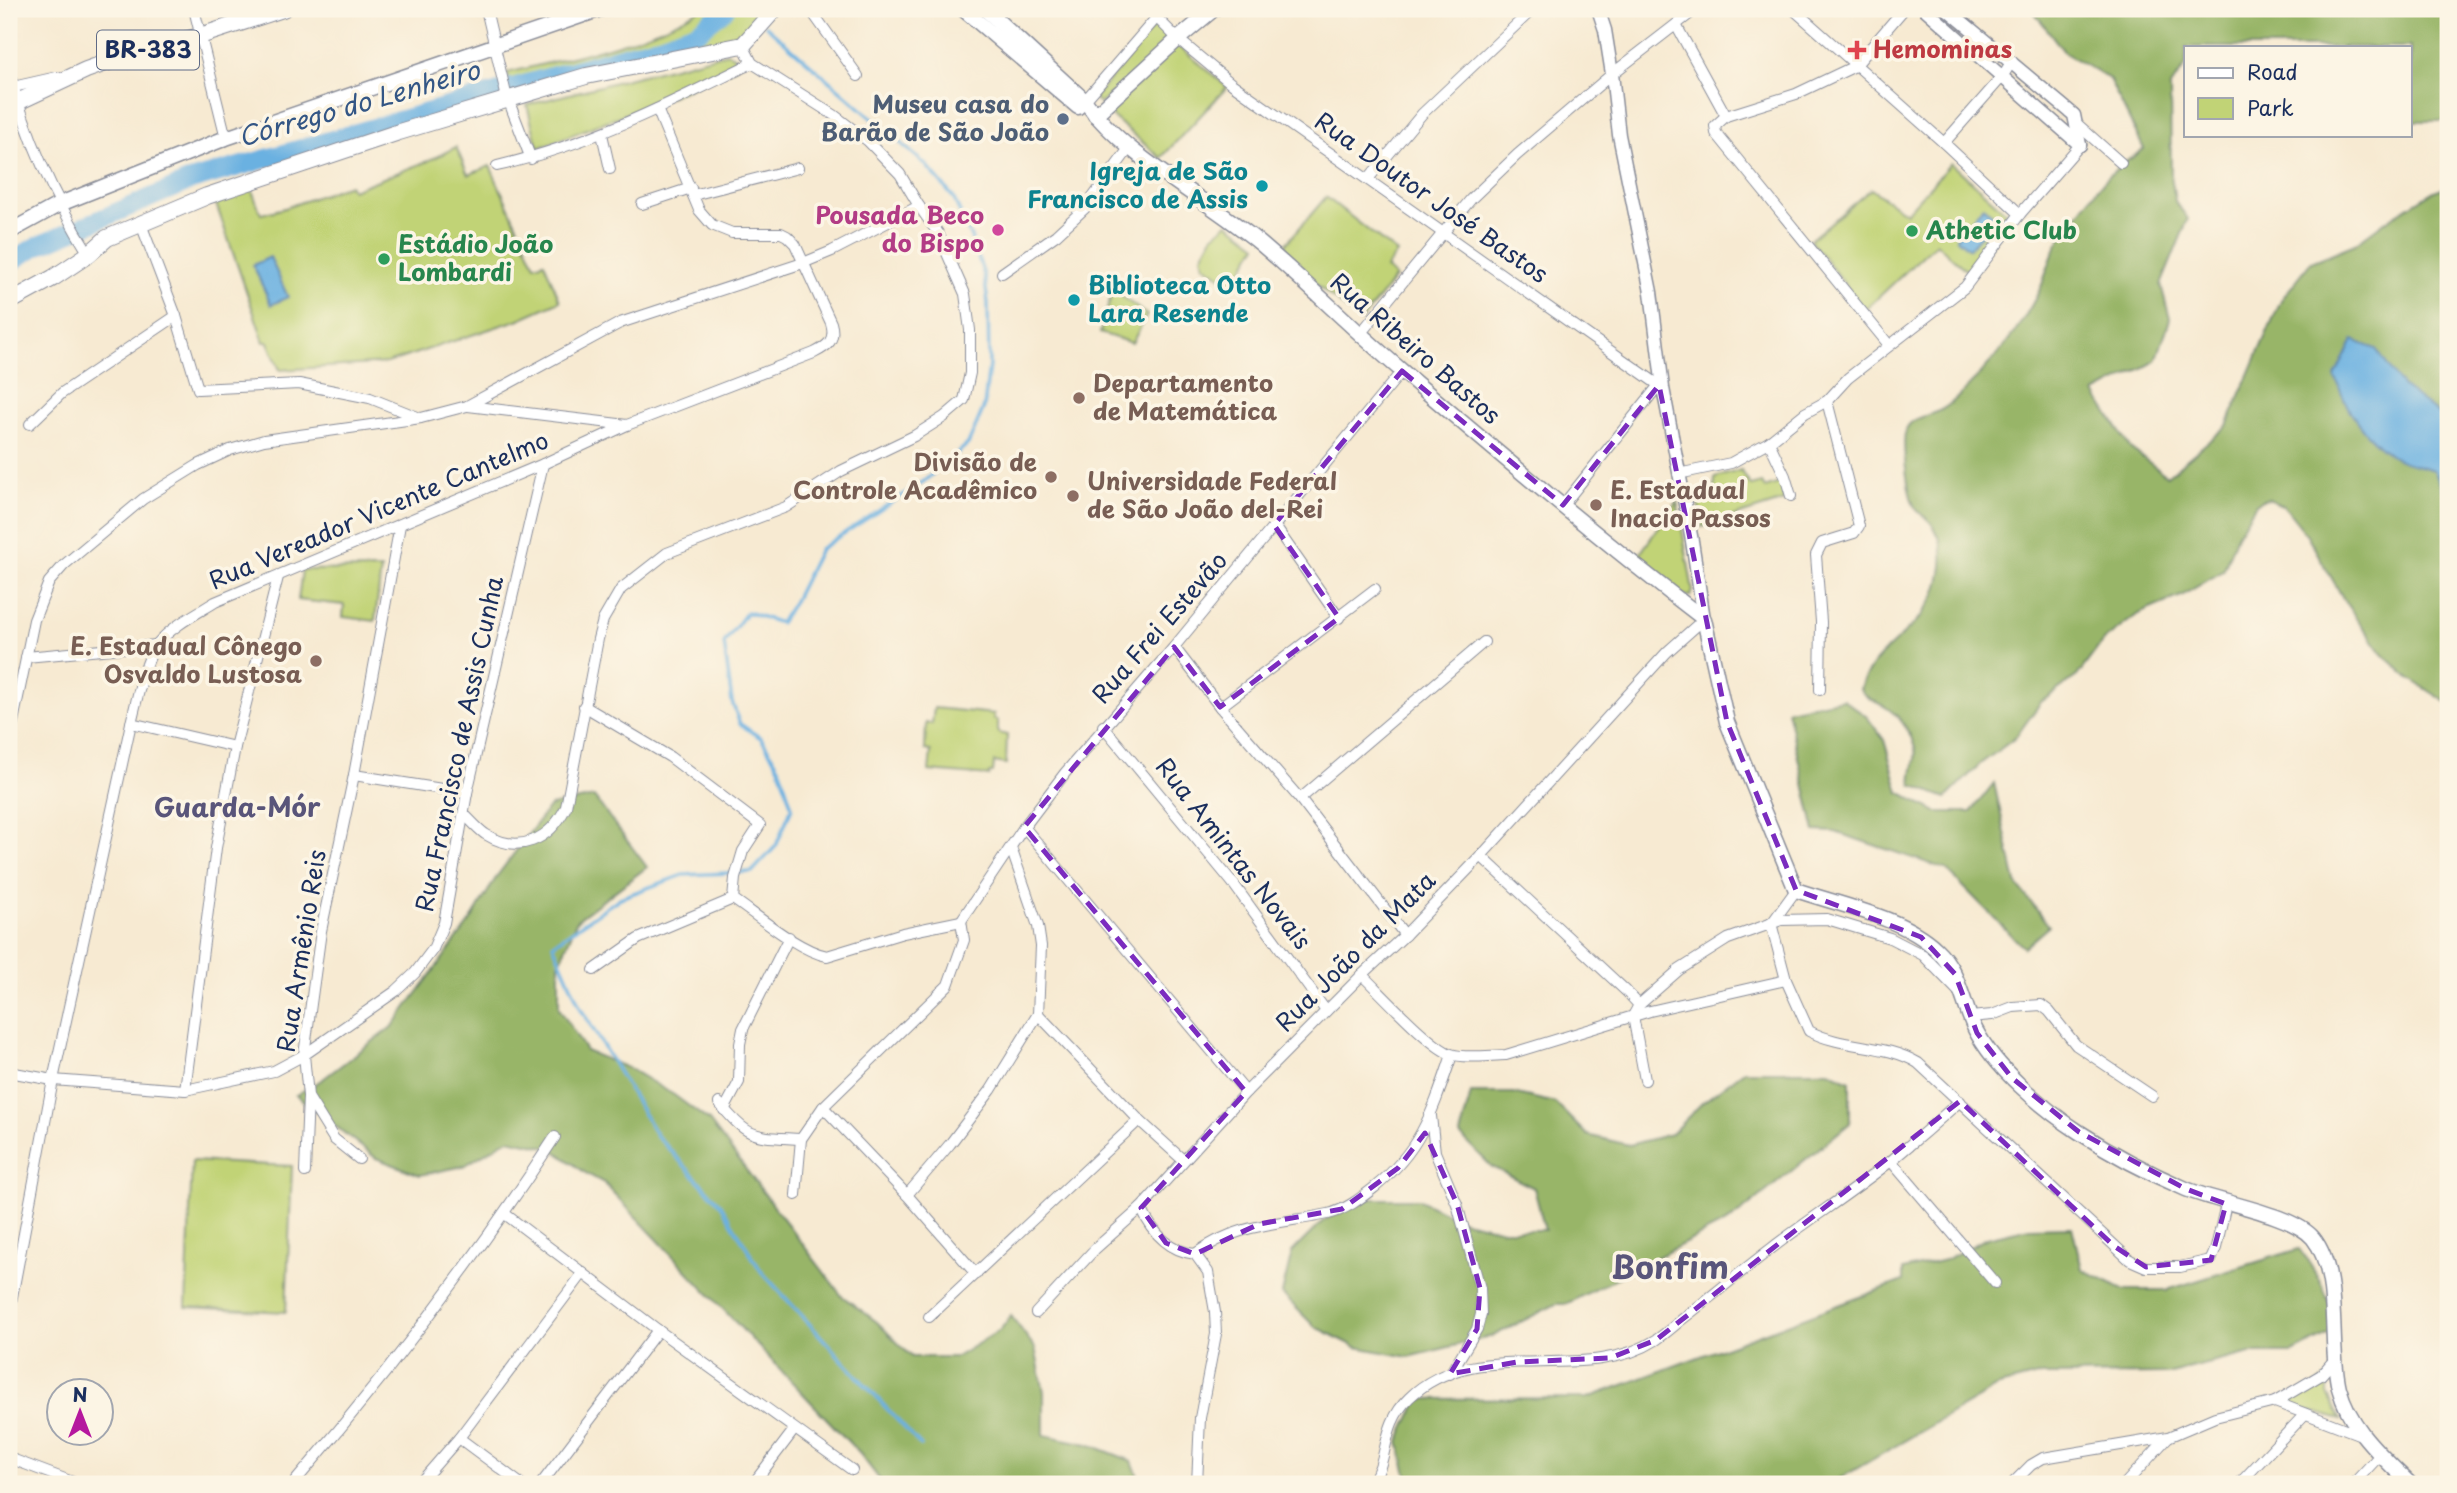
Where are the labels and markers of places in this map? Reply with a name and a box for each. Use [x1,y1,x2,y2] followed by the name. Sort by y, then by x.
[1873,30,2012,66] place label: Hemominas
[1847,40,1867,60] marker: Hemominas
[821,85,1049,149] place label: Museu casa do Barão de São João
[1055,111,1071,127] marker: Museu casa do Barão de São João
[1027,152,1248,216] place label: Igreja de São Francisco de Assis
[1254,178,1270,194] marker: Igreja de São Francisco de Assis
[815,196,984,260] place label: Pousada Beco do Bispo
[1925,211,2077,247] place label: Athetic Club
[990,222,1006,238] marker: Pousada Beco do Bispo
[1904,223,1920,239] marker: Athetic Club
[398,225,553,289] place label: Estádio João Lombardi
[376,251,392,267] marker: Estádio João Lombardi
[1088,266,1271,330] place label: Biblioteca Otto Lara Resende
[1066,292,1082,308] marker: Biblioteca Otto Lara Resende
[1093,364,1277,428] place label: Departamento de Matemática
[1071,390,1087,406] marker: Departamento de Matemática
[793,443,1037,507] place label: Divisão de Controle Acadêmico
[1087,462,1337,526] place label: Universidade Federal de São João del-Rei
[1043,469,1059,485] marker: Divisão de Controle Acadêmico
[1610,471,1771,535] place label: E. Estadual Inacio Passos
[1065,488,1081,504] marker: Universidade Federal de São João del-Rei
[1588,497,1604,513] marker: E. Estadual Inacio Passos
[70,627,303,691] place label: E. Estadual Cônego Osvaldo Lustosa
[308,653,324,669] marker: E. Estadual Cônego Osvaldo Lustosa

